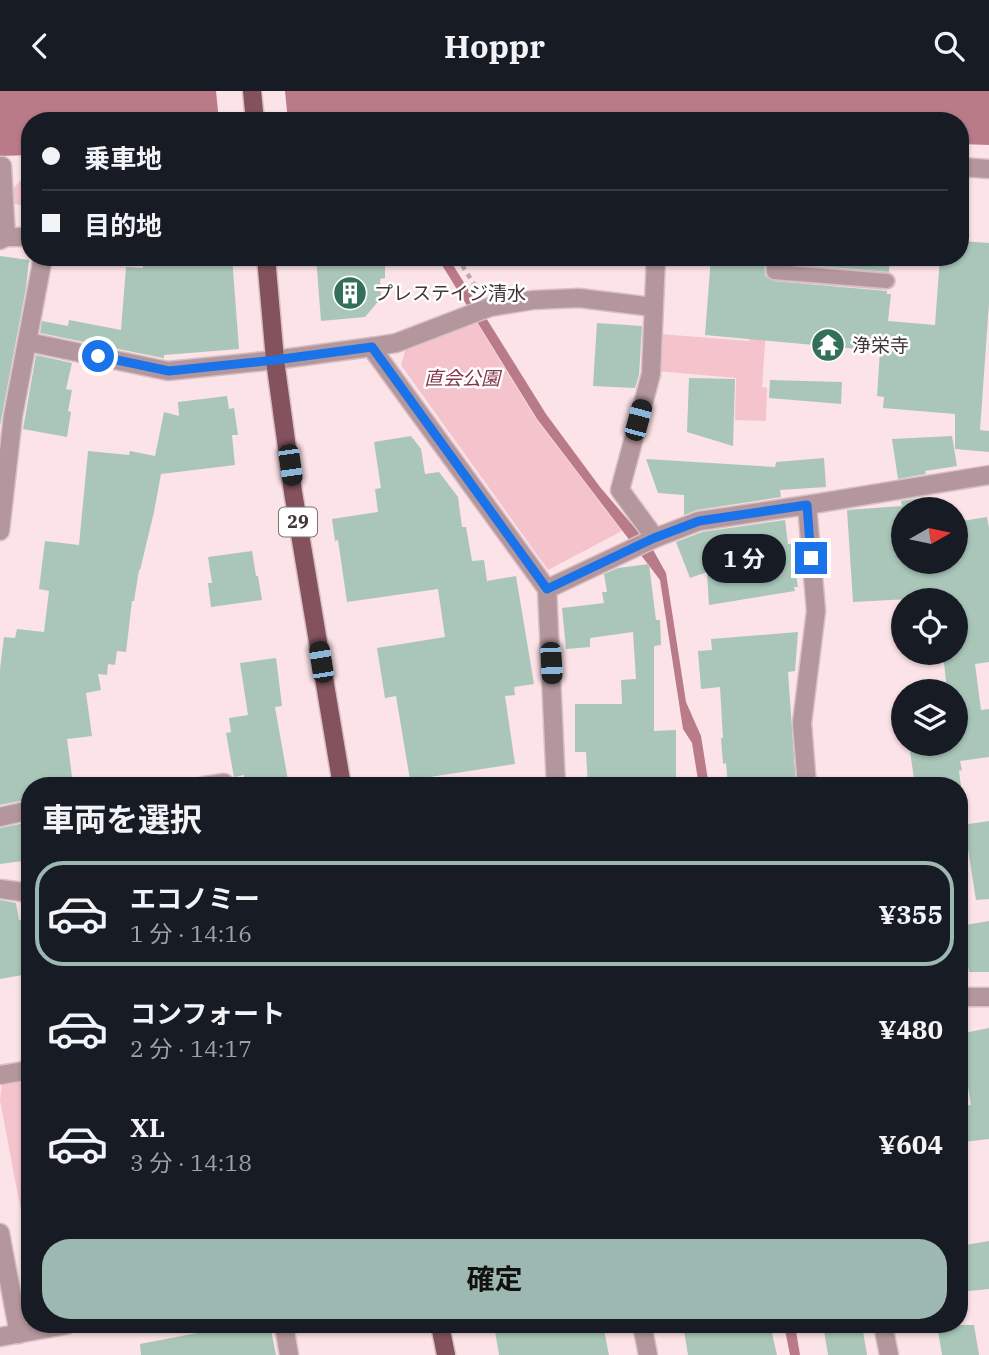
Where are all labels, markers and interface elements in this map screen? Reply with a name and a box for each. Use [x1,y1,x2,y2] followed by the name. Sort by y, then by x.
[444,25,545,67] text: Hoppr
[21,27,59,65] icon: back
[930,27,968,65] icon: search
[84,141,162,175] text: 乗車地
[84,208,162,242] text: 目的地
[331,274,369,312] building icon: プレステイジ清水
[374,281,526,305] place label: プレステイジ清水
[809,326,847,364] temple icon: 浄栄寺
[852,333,909,357] place label: 浄栄寺
[82,340,114,372] route start
[424,366,503,390] park label: 直会公園
[623,397,654,443] car
[277,443,304,487] car
[891,497,968,574] north arrow
[891,497,968,756] map controls
[279,507,317,537] road number: 29
[702,533,786,582] callout: 1 分
[795,542,827,574] route end
[723,543,765,573] text: 1 分
[891,588,968,665] button: locate
[308,640,335,684] car
[540,641,563,685] car
[891,679,968,756] button: layers
[42,798,202,840] text: 車両を選択
[130,881,260,915] text: エコノミー
[46,882,109,945] icon: car
[878,897,943,931] text: ¥355
[130,918,252,948] text: 1 分 · 14:16
[130,996,285,1030] text: コンフォート
[46,997,109,1060] icon: car
[878,1012,943,1046] text: ¥480
[130,1033,252,1063] text: 2 分 · 14:17
[130,1110,165,1144] text: XL
[46,1112,109,1175] icon: car
[878,1127,943,1161] text: ¥604
[130,1147,252,1177] text: 3 分 · 14:18
[42,1239,947,1319] button: 確定

